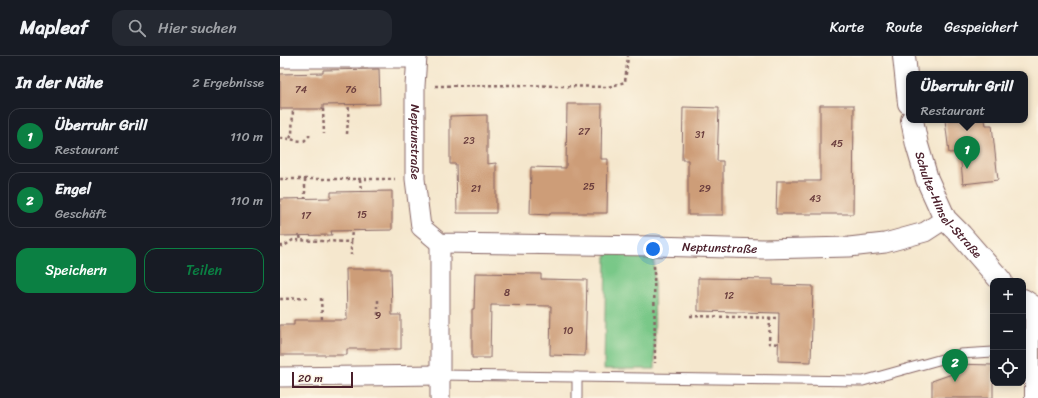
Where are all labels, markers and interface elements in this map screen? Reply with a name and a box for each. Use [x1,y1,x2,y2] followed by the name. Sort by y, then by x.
[112,10,392,46] search box
[20,11,88,44] text: Mapleaf
[158,15,237,41] text: Hier suchen
[830,15,864,40] text: Karte
[886,15,922,40] text: Route
[944,15,1018,40] text: Gespeichert
[126,17,148,39] icon: search
[16,67,103,97] text: In der Nähe
[192,71,264,94] text: 2 Ergebnisse
[906,71,1028,123] popup
[921,73,1013,99] text: Überruhr Grill
[295,81,307,99] house number: 74
[345,81,357,99] house number: 76
[921,99,985,122] text: Restaurant
[404,104,426,180] street label: Neptunstraße
[55,112,147,138] text: Überruhr Grill
[578,123,591,141] house number: 27
[27,125,33,148] text: 1
[230,125,263,148] text: 110 m
[695,126,705,144] house number: 31
[463,132,475,150] house number: 23
[831,135,843,153] house number: 45
[954,136,980,169] pin: 1
[55,138,119,161] text: Restaurant
[908,149,988,264] street label: Schulte-Hinsel-Straße
[55,176,91,202] text: Engel
[583,178,595,196] house number: 25
[471,180,481,198] house number: 21
[699,180,711,198] house number: 29
[26,189,34,212] text: 2
[230,189,263,212] text: 110 m
[809,190,821,208] house number: 43
[55,202,107,225] text: Geschäft
[357,206,367,224] house number: 15
[301,207,312,225] house number: 17
[682,236,758,260] street label: Neptunstraße
[643,239,663,259] your location
[16,248,136,293] button: Speichern
[144,248,264,293] button: Teilen
[990,278,1026,386] map controls
[990,278,1026,314] button: +
[504,284,510,302] house number: 8
[724,287,734,305] house number: 12
[375,307,381,325] house number: 9
[990,314,1026,350] button: −
[563,322,573,340] house number: 10
[942,349,968,382] pin: 2
[990,350,1026,386] button: locate
[298,369,323,388] text: 20 m
[292,370,353,389] scale bar

